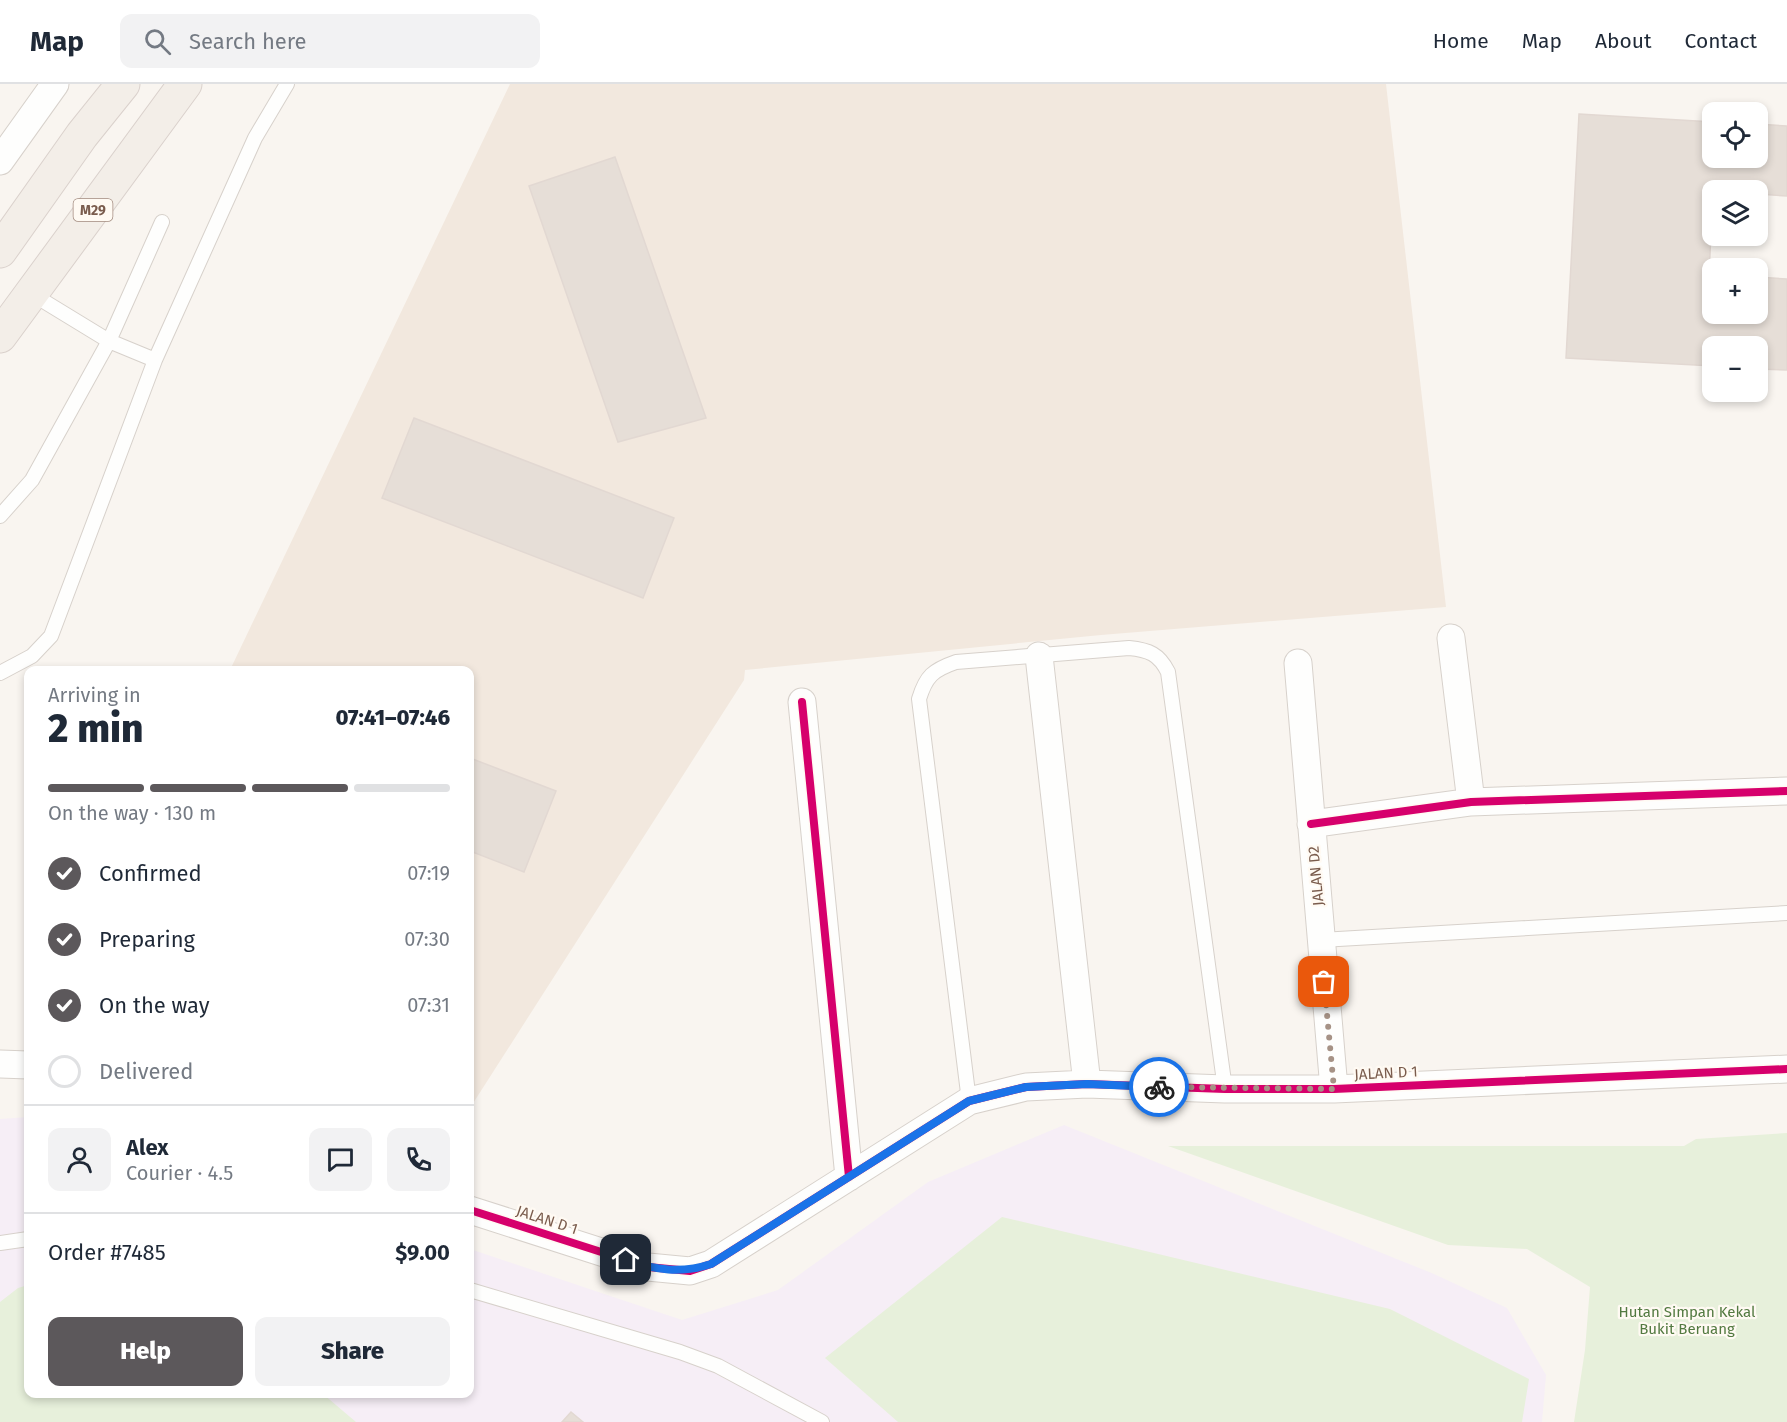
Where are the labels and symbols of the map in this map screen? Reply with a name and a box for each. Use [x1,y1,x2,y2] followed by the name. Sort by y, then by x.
[74,199,112,221] road number: M29
[1304,845,1328,907] street label: JALAN D2
[1298,956,1349,1007] pin
[1129,1057,1189,1117] courier
[1354,1062,1418,1084] street label: JALAN D 1
[514,1202,580,1238] street label: JALAN D 1
[600,1234,651,1285] pin
[1619,1303,1756,1338] park label: Hutan Simpan Kekal Bukit Beruang

